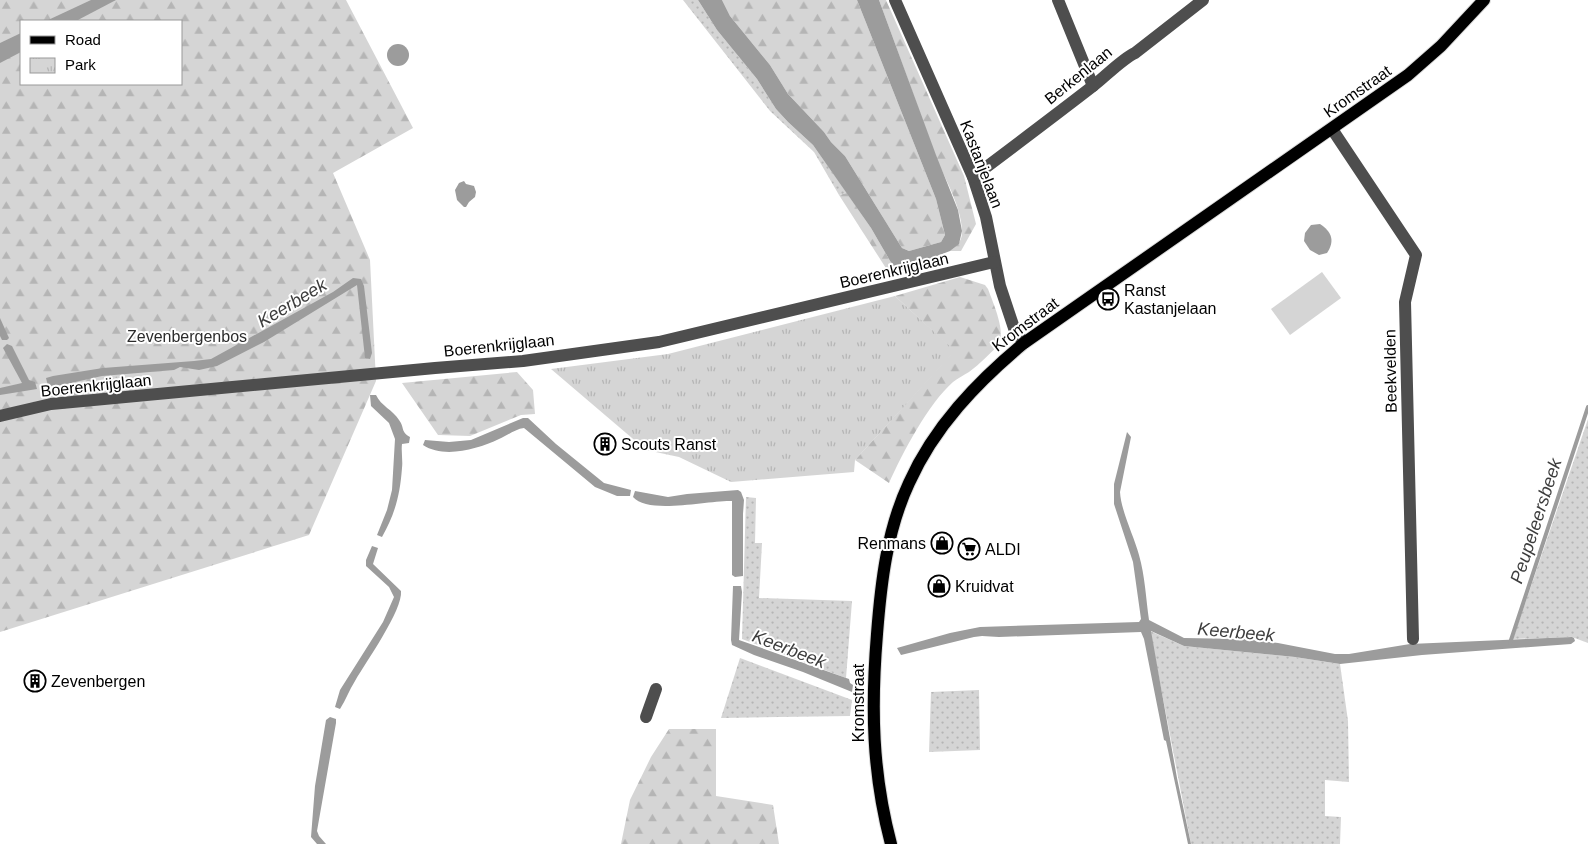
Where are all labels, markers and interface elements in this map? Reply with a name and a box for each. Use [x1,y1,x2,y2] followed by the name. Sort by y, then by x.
[20,20,182,85] legend
[65,31,101,48] text: Road
[1042,43,1115,107] street label: Berkenlaan
[65,56,96,73] text: Park
[1320,62,1395,121] street label: Kromstraat
[957,118,1006,210] street label: Kastanjelaan
[838,250,950,291] street label: Boerenkrijglaan
[254,274,331,331] water label: Keerbeek
[1124,282,1217,317] place label: Ranst Kastanjelaan
[1096,287,1120,311] bus stop icon: Ranst Kastanjelaan
[989,294,1062,355] street label: Kromstraat
[127,328,247,345] park label: Zevenbergenbos
[1381,329,1400,413] street label: Beekvelden
[443,331,555,360] street label: Boerenkrijglaan
[40,371,152,400] street label: Boerenkrijglaan
[593,432,617,456] building icon: Scouts Ranst
[621,436,717,453] place label: Scouts Ranst
[1506,455,1566,586] water label: Peupeleersbeek
[930,531,954,555] shop icon: Renmans
[858,535,926,552] place label: Renmans
[957,537,981,561] supermarket icon: ALDI
[985,541,1021,558] place label: ALDI
[927,574,951,598] shop icon: Kruidvat
[955,578,1014,595] place label: Kruidvat
[1197,619,1276,645] water label: Keerbeek
[749,626,829,672] water label: Keerbeek
[850,663,867,742] street label: Kromstraat
[23,669,47,693] building icon: Zevenbergen
[51,673,145,690] place label: Zevenbergen

